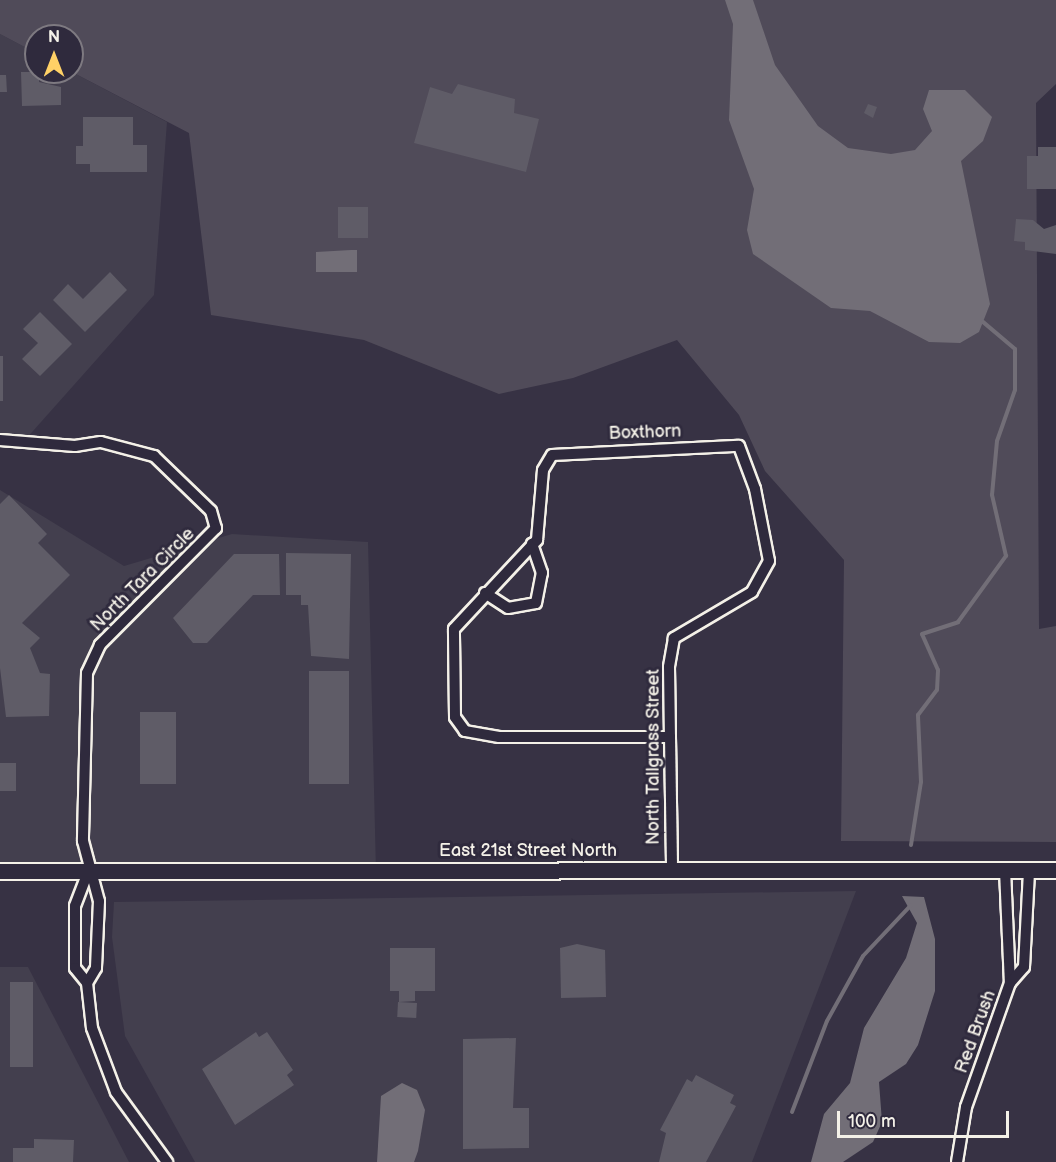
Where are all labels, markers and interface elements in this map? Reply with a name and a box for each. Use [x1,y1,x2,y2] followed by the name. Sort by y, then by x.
[24,24,84,84] north arrow
[48,28,60,47] text: N
[608,421,682,445] street label: Boxthorn
[86,523,200,637] street label: North Tara Circle
[643,669,665,845] street label: North Tallgrass Street
[439,840,617,862] street label: East 21st Street North
[951,988,1001,1076] street label: Red Brush
[840,1099,1012,1137] scale bar
[848,1111,896,1132] text: 100 m

